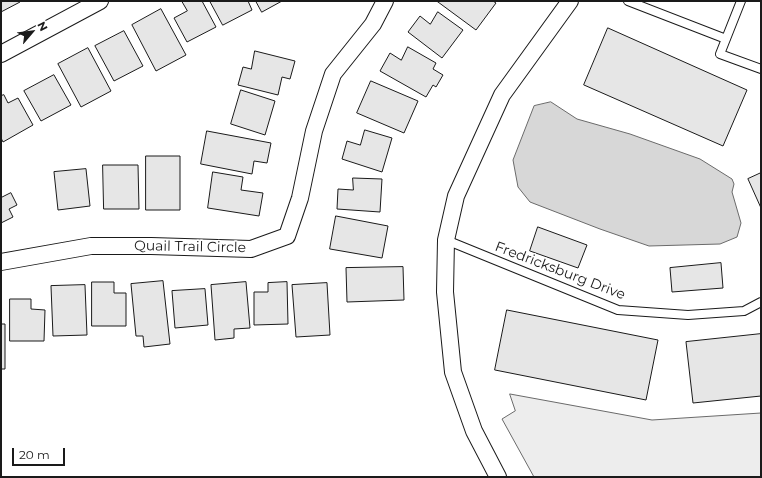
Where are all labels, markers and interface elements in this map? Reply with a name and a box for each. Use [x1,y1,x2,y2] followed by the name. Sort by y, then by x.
[12,12,52,52] north arrow
[34,19,51,34] text: N
[134,238,246,256] street label: Quail Trail Circle
[492,238,628,304] street label: Fredricksburg Drive
[14,440,67,466] scale bar
[19,447,50,462] text: 20 m

